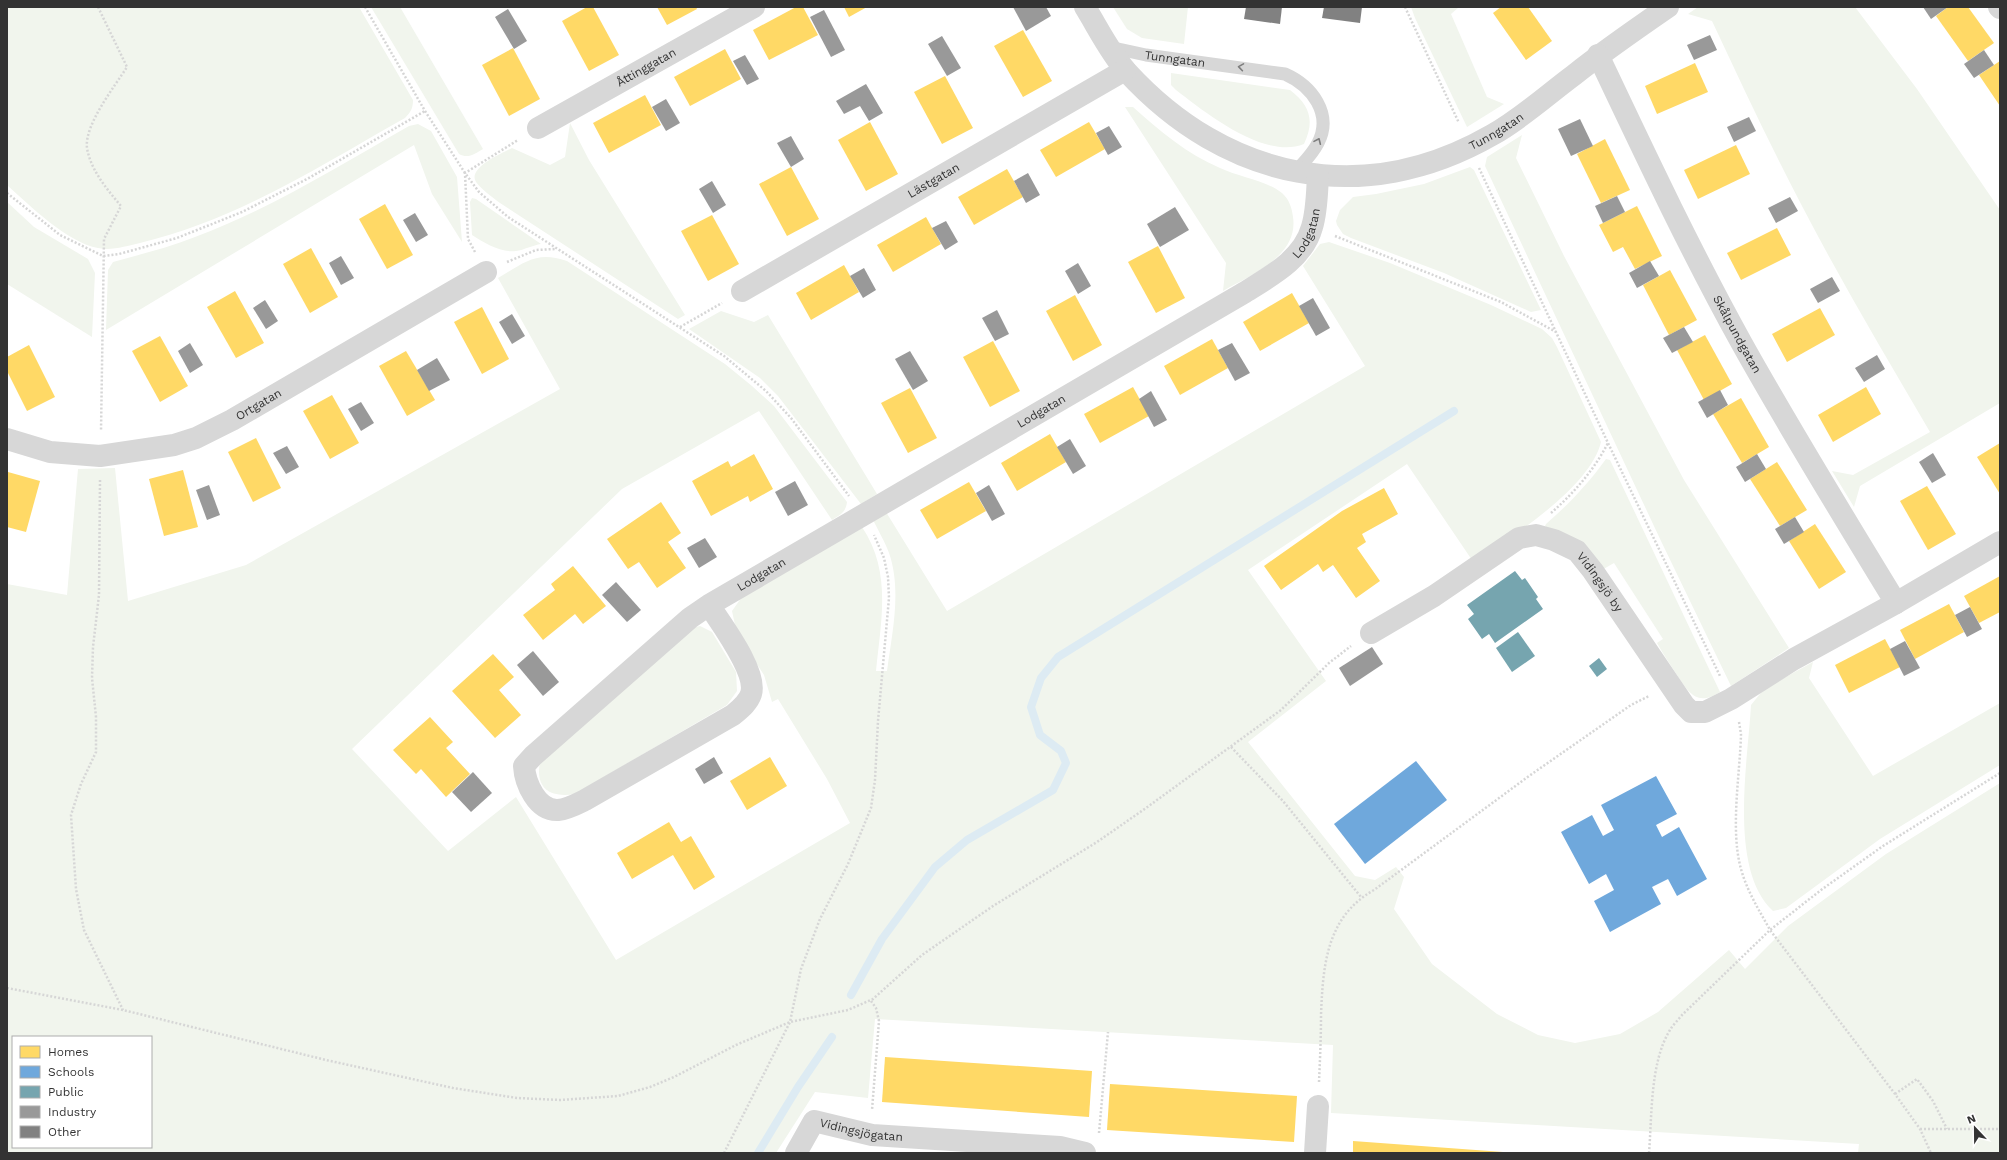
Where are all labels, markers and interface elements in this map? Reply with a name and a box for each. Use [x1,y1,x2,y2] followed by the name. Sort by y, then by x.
[614,45,678,90] street label: Åttinggatan
[1144,48,1206,70] street label: Tunngatan
[1238,63,1244,72] one-way arrow
[1467,110,1526,153] street label: Tunngatan
[1313,138,1321,146] one-way arrow
[905,160,962,201] street label: Lästgatan
[1289,207,1323,261] street label: Lodgatan
[1710,293,1764,376] street label: Skålpundgatan
[233,386,284,423] street label: Ortgatan
[1014,392,1068,431] street label: Lodgatan
[1574,549,1626,615] street label: Vidingsjö by
[735,555,788,594] street label: Lodgatan
[12,1036,152,1148] legend
[48,1045,89,1059] text: Homes
[48,1065,94,1079] text: Schools
[48,1085,84,1099] text: Public
[48,1105,97,1119] text: Industry
[1955,1108,1995,1148] north arrow
[1965,1112,1978,1127] text: N
[818,1116,903,1144] street label: Vidingsjögatan
[48,1125,81,1139] text: Other

